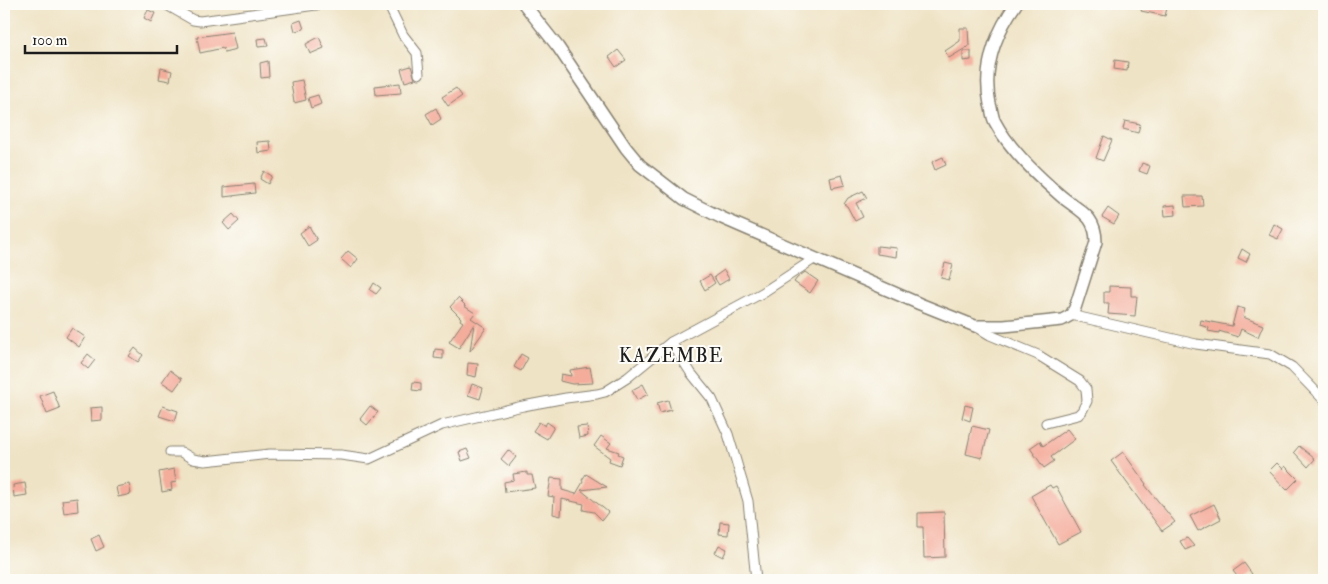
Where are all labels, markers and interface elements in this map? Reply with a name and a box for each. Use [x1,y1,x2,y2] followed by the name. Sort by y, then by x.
[25,22,178,54] scale bar
[32,31,68,50] text: 100 m
[619,344,723,368] district label: KAZEMBE

